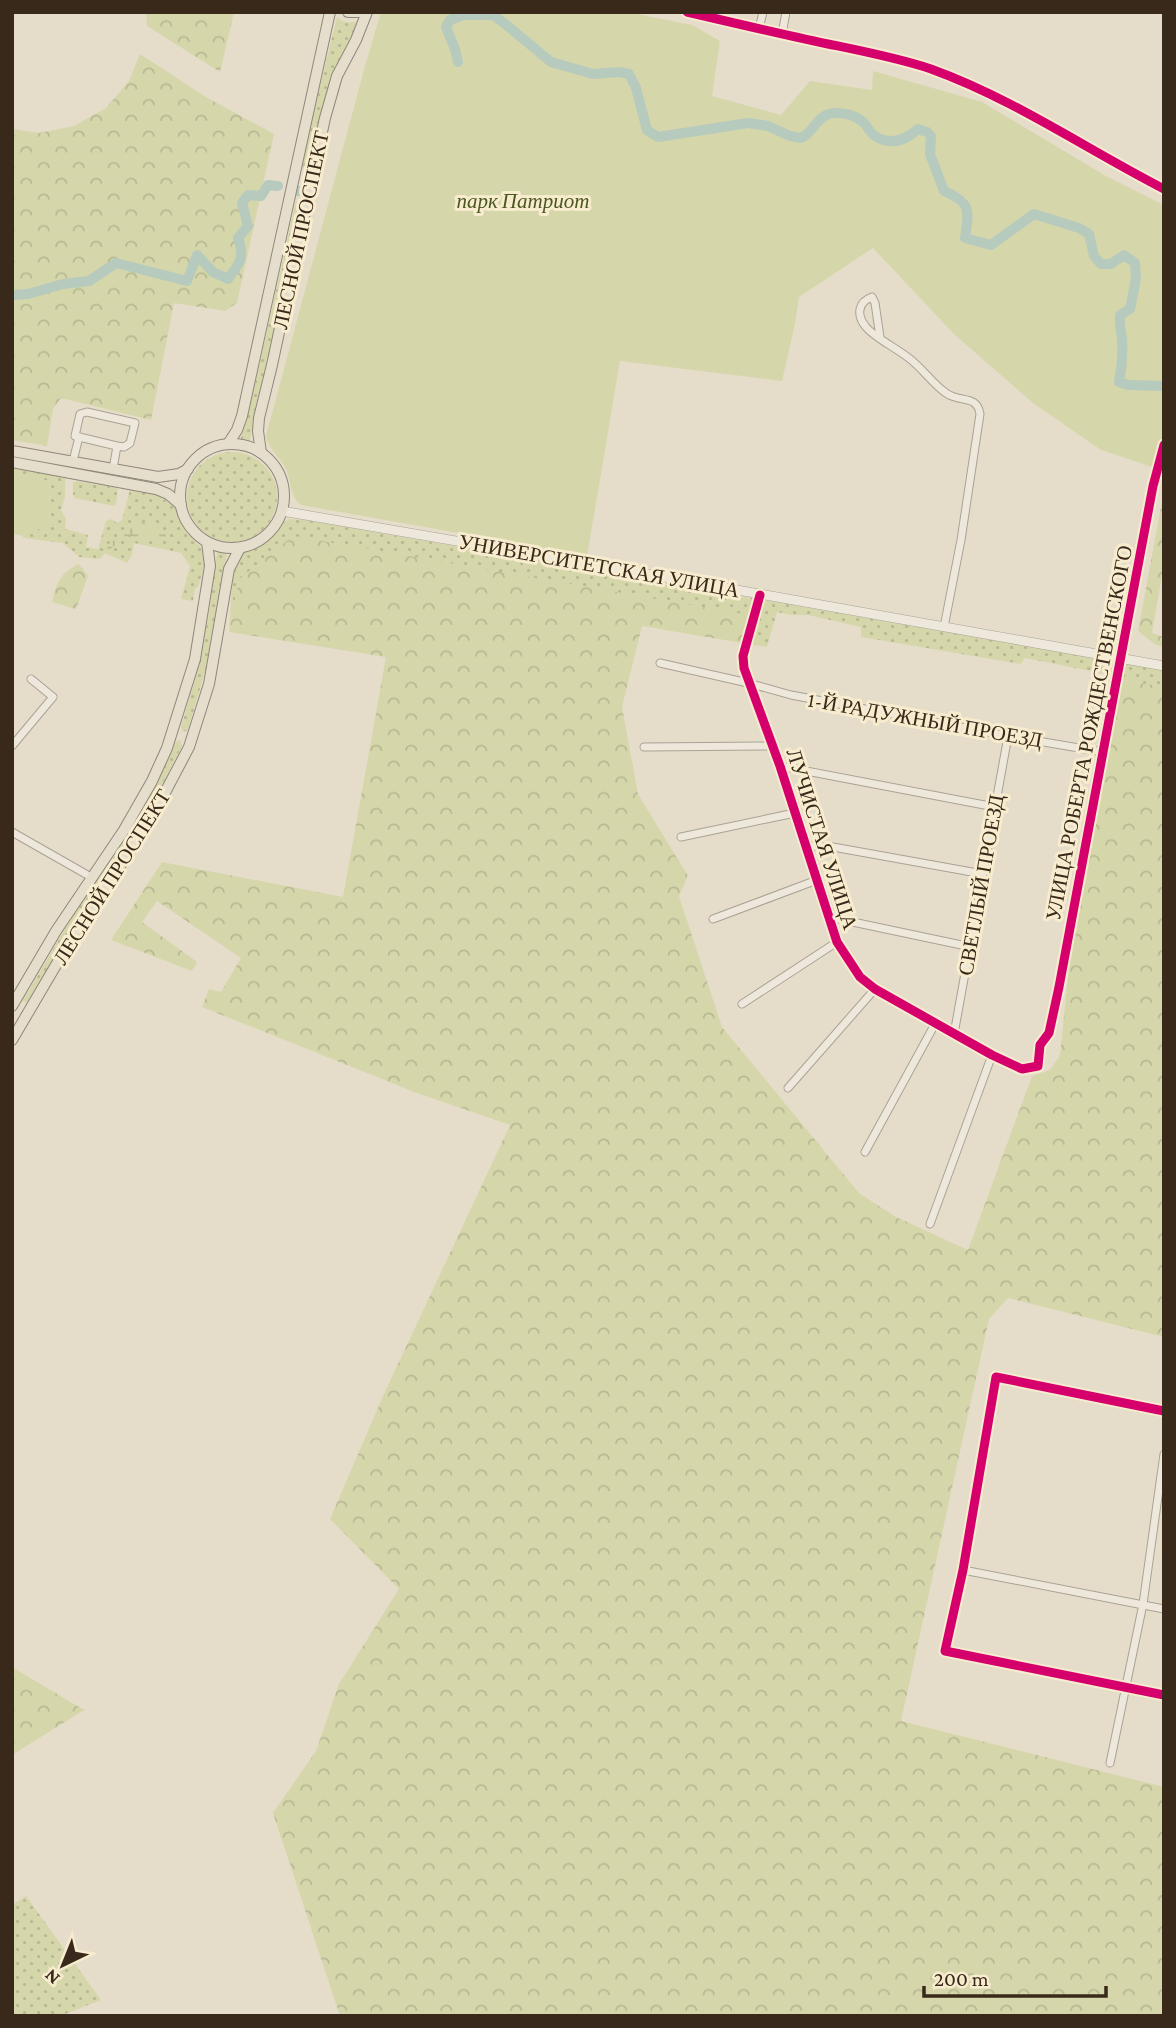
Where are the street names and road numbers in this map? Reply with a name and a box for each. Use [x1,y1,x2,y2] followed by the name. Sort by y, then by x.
[268,129,334,331] street label: ЛЕСНОЙ ПРОСПЕКТ
[457,529,742,603] street label: УНИВЕРСИТЕТСКАЯ УЛИЦА
[1041,543,1137,923] street label: УЛИЦА РОБЕРТА РОЖДЕСТВЕНСКОГО
[806,688,1044,752] street label: 1-Й РАДУЖНЫЙ ПРОЕЗД
[781,745,863,933] street label: ЛУЧИСТАЯ УЛИЦА
[48,785,176,969] street label: ЛЕСНОЙ ПРОСПЕКТ
[953,793,1009,977] street label: СВЕТЛЫЙ ПРОЕЗД

